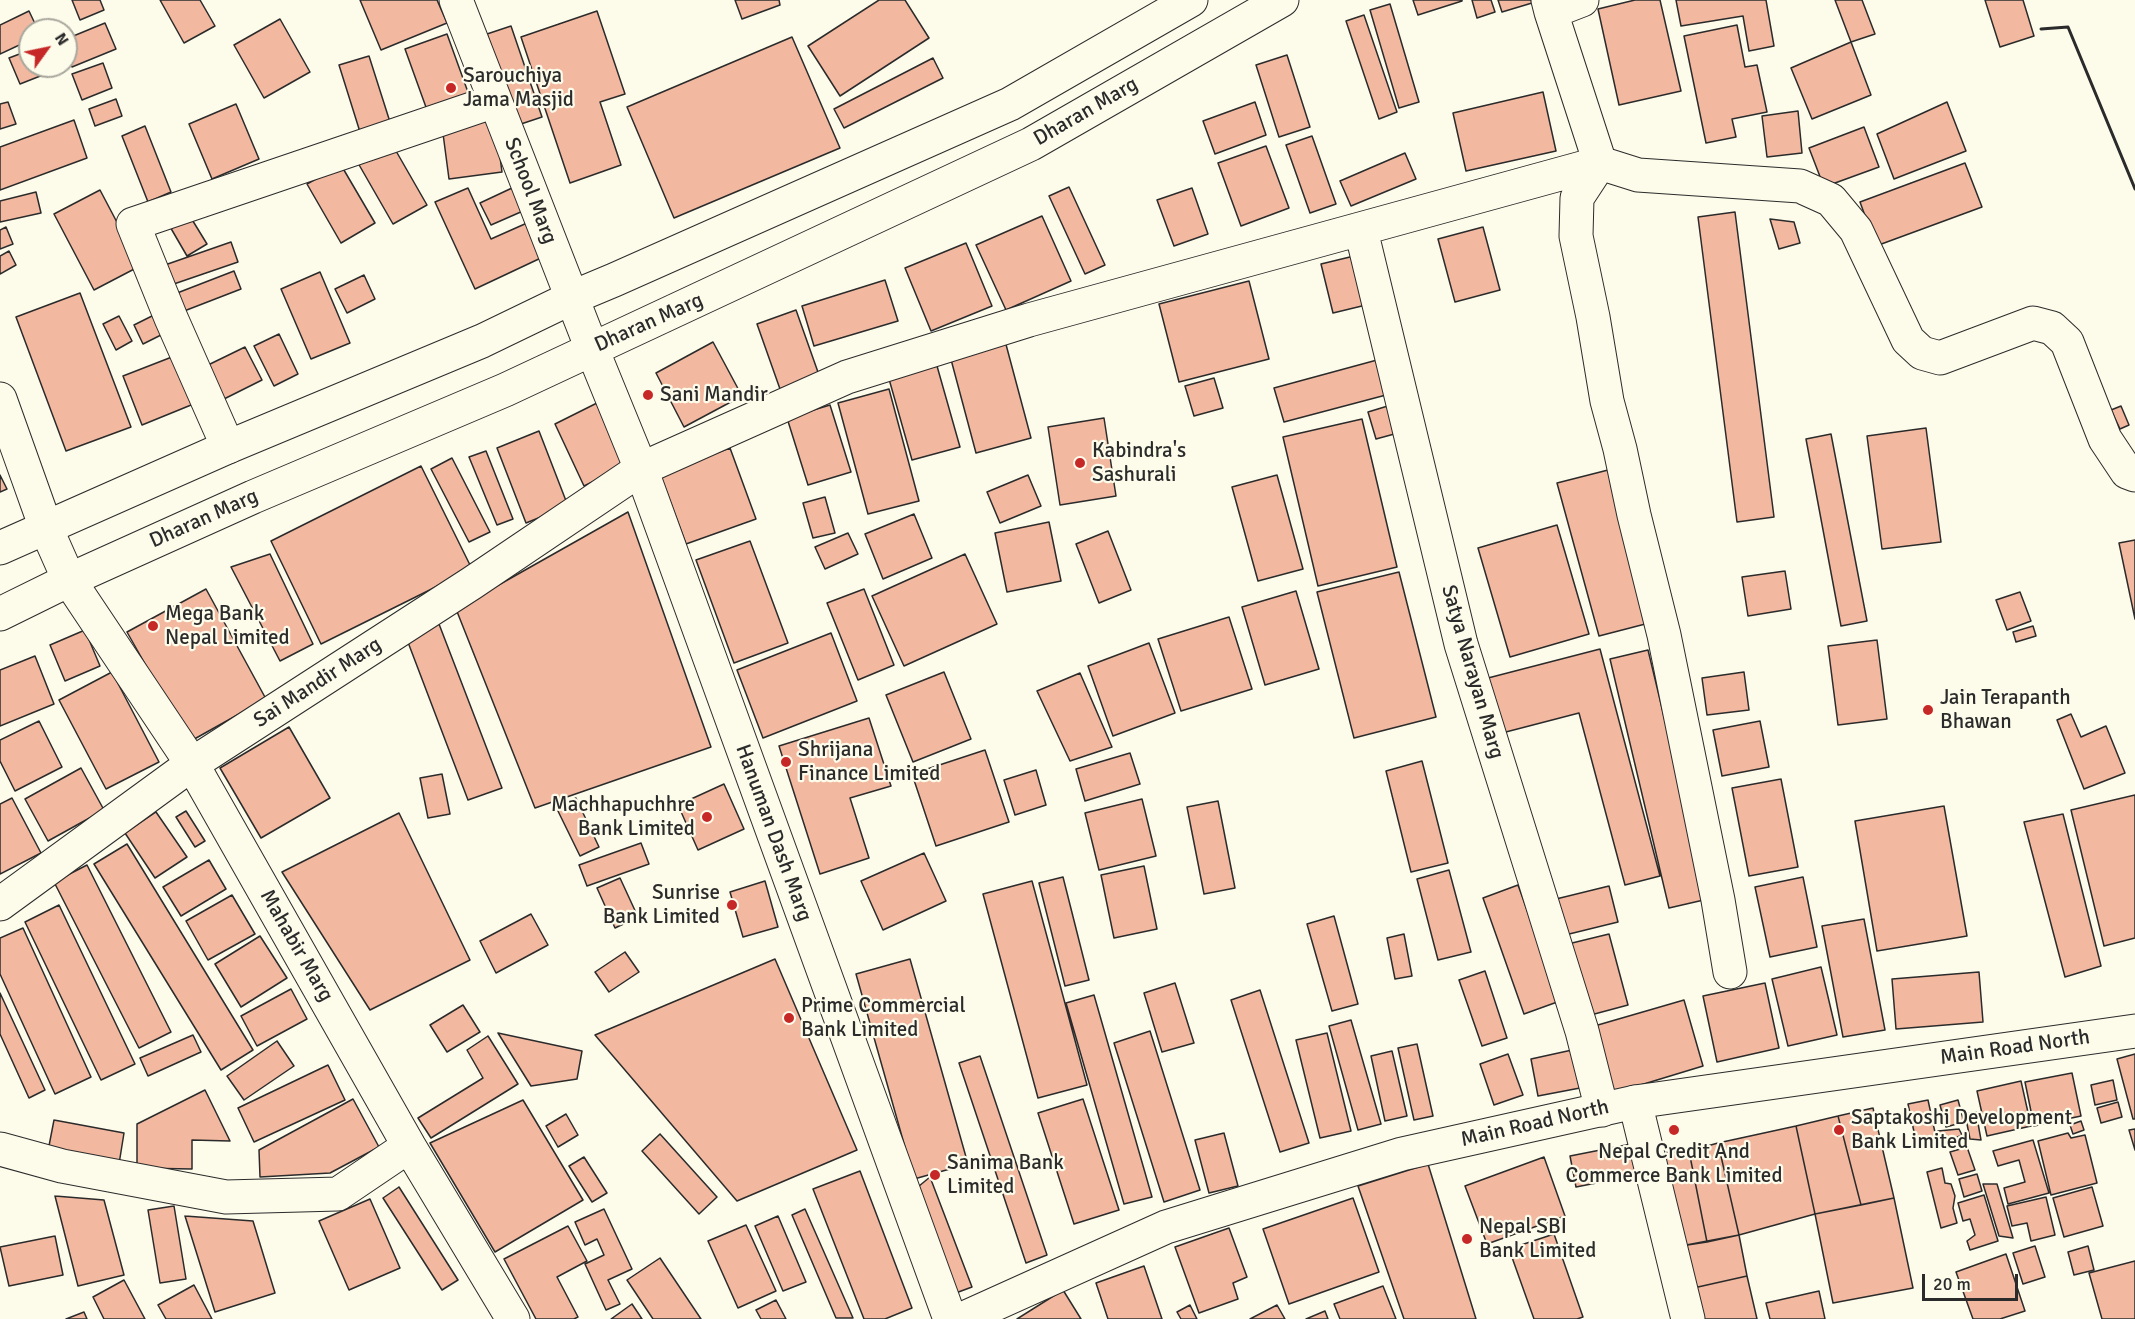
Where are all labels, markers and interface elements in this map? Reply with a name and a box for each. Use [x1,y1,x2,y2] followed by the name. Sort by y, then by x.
[18,18,78,78] north arrow
[50,29,73,49] text: N
[463,63,574,113] place label: Sarouchiya Jama Masjid
[1029,72,1143,152] street label: Dharan Marg
[444,81,458,95] marker: Sarouchiya Jama Masjid
[498,134,562,248] street label: School Marg
[591,288,707,358] street label: Dharan Marg
[660,382,768,408] place label: Sani Mandir
[641,388,655,402] marker: Sani Mandir
[1092,438,1186,488] place label: Kabindra's Sashurali
[1073,456,1087,470] marker: Kabindra's Sashurali
[146,484,262,554] street label: Dharan Marg
[1435,582,1509,762] street label: Satya Narayan Marg
[165,601,290,651] place label: Mega Bank Nepal Limited
[146,619,160,633] marker: Mega Bank Nepal Limited
[249,632,387,734] street label: Sai Mandir Marg
[1940,685,2071,735] place label: Jain Terapanth Bhawan
[1921,703,1935,717] marker: Jain Terapanth Bhawan
[798,737,940,787] place label: Shrijana Finance Limited
[729,741,817,925] street label: Hanuman Dash Marg
[779,755,793,769] marker: Shrijana Finance Limited
[551,792,695,842] place label: Machhapuchhre Bank Limited
[700,810,714,824] marker: Machhapuchhre Bank Limited
[603,880,720,930] place label: Sunrise Bank Limited
[254,886,338,1006] street label: Mahabir Marg
[725,898,739,912] marker: Sunrise Bank Limited
[801,993,966,1043] place label: Prime Commercial Bank Limited
[782,1011,796,1025] marker: Prime Commercial Bank Limited
[1938,1025,2092,1071] street label: Main Road North
[1459,1095,1611,1153] street label: Main Road North
[1851,1105,2072,1155] place label: Saptakoshi Development Bank Limited
[1667,1123,1681,1137] marker: Nepal Credit And Commerce Bank Limited
[1832,1123,1846,1137] marker: Saptakoshi Development Bank Limited
[1565,1139,1783,1189] place label: Nepal Credit And Commerce Bank Limited
[947,1150,1064,1200] place label: Sanima Bank Limited
[928,1168,942,1182] marker: Sanima Bank Limited
[1479,1214,1596,1264] place label: Nepal SBI Bank Limited
[1460,1232,1474,1246] marker: Nepal SBI Bank Limited
[1925,1262,2021,1300] scale bar
[1933,1273,1971,1295] text: 20 m

